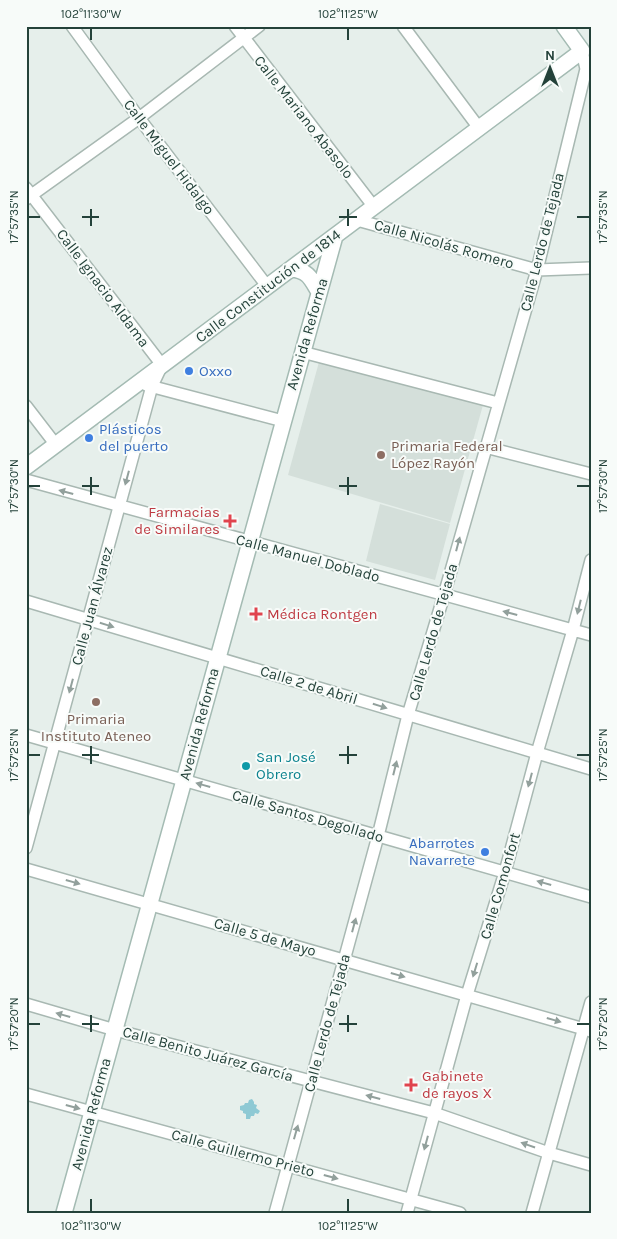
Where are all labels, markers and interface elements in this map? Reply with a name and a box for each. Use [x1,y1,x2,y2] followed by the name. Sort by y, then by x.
[61,7,121,21] text: 102°11'30"W
[318,7,378,21] text: 102°11'25"W
[524,42,574,92] north arrow
[545,47,555,64] text: N
[250,52,358,182] street label: Calle Mariano Abasolo
[120,96,218,218] street label: Calle Miguel Hidalgo
[516,171,568,313] street label: Calle Lerdo de Tejada
[7,190,21,244] text: 17°57'35"N
[596,190,610,244] text: 17°57'35"N
[372,215,516,273] street label: Calle Nicolás Romero
[53,225,153,351] street label: Calle Ignacio Aldama
[192,225,345,346] street label: Calle Constitución de 1814
[282,276,332,392] street label: Avenida Reforma
[199,362,232,380] place label: Oxxo
[183,365,195,377] marker: Oxxo
[99,420,168,455] place label: Plásticos del puerto
[83,432,95,444] marker: Plásticos del puerto
[391,437,503,472] place label: Primaria Federal López Rayón
[375,449,387,461] marker: Primaria Federal López Rayón
[7,459,21,513] text: 17°57'30"N
[596,459,610,513] text: 17°57'30"N
[123,471,131,486] one-way arrow
[59,487,74,495] one-way arrow
[134,503,220,538] place label: Farmacias de Similares
[224,515,236,527] marker: Farmacias de Similares
[234,530,382,586] street label: Calle Manuel Doblado
[455,536,463,551] one-way arrow
[68,545,116,667] street label: Calle Juan Álvarez
[405,561,461,703] street label: Calle Lerdo de Tejada
[575,599,583,614] one-way arrow
[267,605,378,623] place label: Médica Rontgen
[249,607,263,621] marker: Médica Rontgen
[502,609,518,617] one-way arrow
[99,621,114,629] one-way arrow
[258,662,360,708] street label: Calle 2 de Abril
[175,666,223,782] street label: Avenida Reforma
[66,678,74,693] one-way arrow
[90,696,102,708] marker: Primaria Instituto Ateneo
[372,703,387,711] one-way arrow
[41,710,151,745] place label: Primaria Instituto Ateneo
[7,728,21,782] text: 17°57'25"N
[596,728,610,782] text: 17°57'25"N
[256,748,316,783] place label: San José Obrero
[240,760,252,772] marker: San José Obrero
[391,760,399,775] one-way arrow
[525,773,533,788] one-way arrow
[195,781,210,789] one-way arrow
[230,786,386,846] street label: Calle Santos Degollado
[476,830,524,941] street label: Calle Comonfort
[409,834,475,869] place label: Abarrotes Navarrete
[479,846,491,858] marker: Abarrotes Navarrete
[66,879,81,887] one-way arrow
[536,879,551,887] one-way arrow
[212,914,318,960] street label: Calle 5 de Mayo
[350,917,358,932] one-way arrow
[300,952,354,1094] street label: Calle Lerdo de Tejada
[471,962,478,977] one-way arrow
[390,972,405,980] one-way arrow
[7,997,21,1051] text: 17°57'20"N
[596,997,610,1051] text: 17°57'20"N
[56,1010,71,1018] one-way arrow
[546,1017,561,1025] one-way arrow
[121,1023,295,1085] street label: Calle Benito Juárez García
[67,1056,115,1172] street label: Avenida Reforma
[422,1067,492,1102] place label: Gabinete de rayos X
[404,1078,418,1092] marker: Gabinete de rayos X
[365,1093,380,1101] one-way arrow
[66,1103,81,1111] one-way arrow
[293,1124,301,1139] one-way arrow
[169,1125,317,1181] street label: Calle Guillermo Prieto
[422,1135,430,1150] one-way arrow
[520,1141,535,1148] one-way arrow
[324,1174,339,1182] one-way arrow
[61,1219,121,1233] text: 102°11'30"W
[318,1219,378,1233] text: 102°11'25"W

